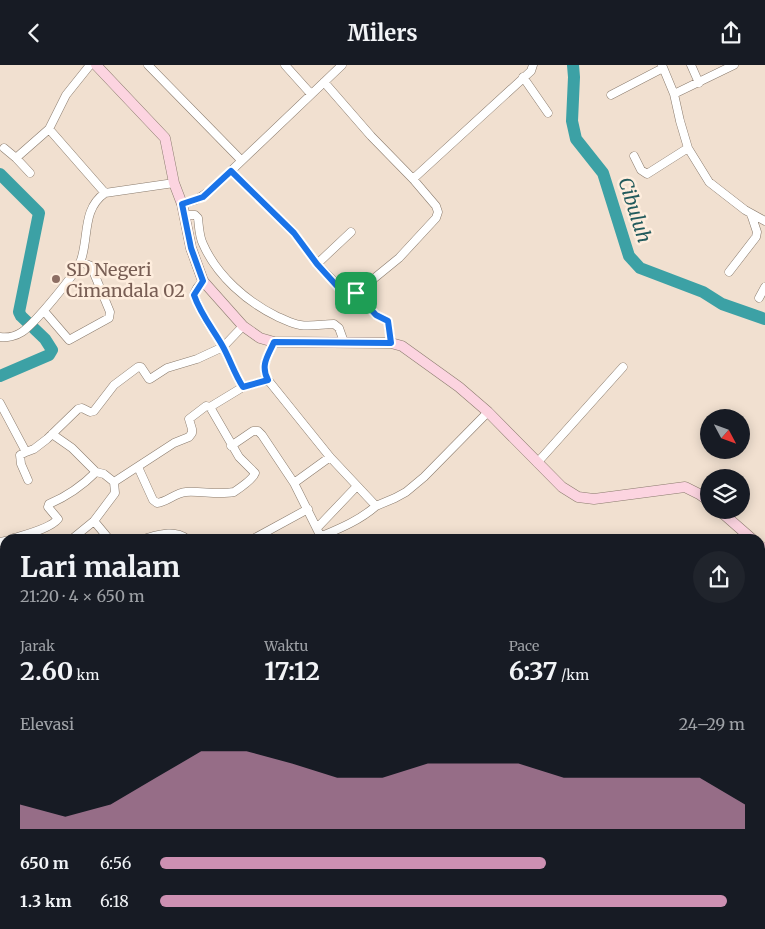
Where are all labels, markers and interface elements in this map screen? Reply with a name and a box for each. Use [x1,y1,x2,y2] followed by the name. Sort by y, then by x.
[20,19,48,47] icon: back
[347,19,418,47] text: Milers
[717,19,745,47] icon: share
[613,174,657,246] water label: Cibuluh
[66,258,185,302] place label: SD Negeri Cimandala 02
[335,272,377,314] pin
[50,273,62,285] marker: SD Negeri Cimandala 02
[342,279,370,307] icon: arrive
[700,409,750,459] north arrow
[700,409,750,519] map controls
[700,469,750,519] button: layers
[20,549,180,585] text: Lari malam
[693,551,745,603] button: share
[20,586,145,606] text: 21:20 · 4 × 650 m
[20,637,55,655] text: Jarak
[264,637,308,655] text: Waktu
[509,637,539,655] text: Pace
[20,655,73,687] text: 2.60
[264,655,320,687] text: 17:12
[509,655,558,687] text: 6:37
[73,666,99,684] text: km
[558,666,589,684] text: /km
[20,714,74,734] text: Elevasi
[679,714,745,734] text: 24–29 m
[20,853,69,873] text: 650 m
[100,853,131,873] text: 6:56
[20,891,72,911] text: 1.3 km
[100,891,129,911] text: 6:18

